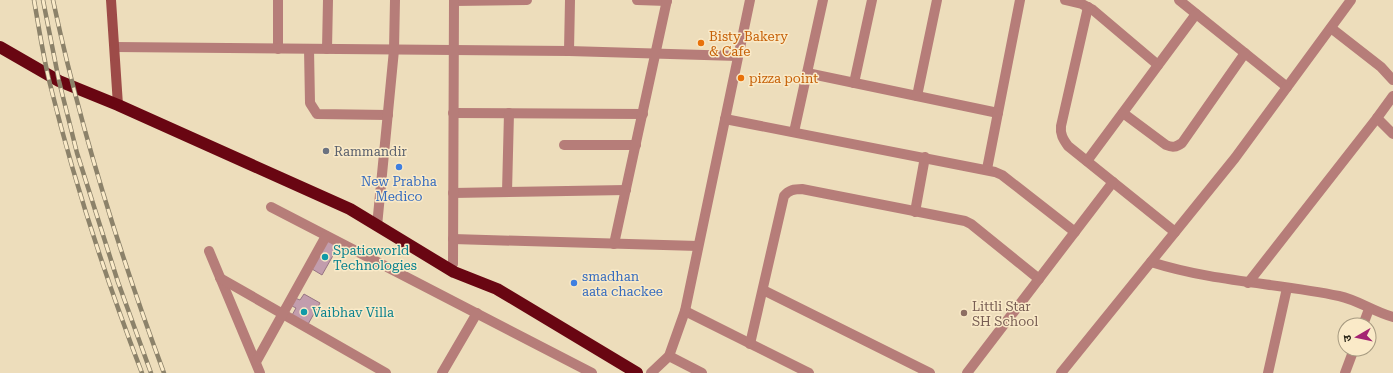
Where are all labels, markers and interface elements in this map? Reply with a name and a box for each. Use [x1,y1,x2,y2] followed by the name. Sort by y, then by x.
[709,29,788,59] place label: Bisty Bakery & Cafe
[696,38,706,48] marker: Bisty Bakery & Cafe
[749,71,818,86] place label: pizza point
[736,73,746,83] marker: pizza point
[334,144,408,159] place label: Rammandir
[321,146,331,156] marker: Rammandir
[394,162,404,172] marker: New Prabha Medico
[361,174,437,204] place label: New Prabha Medico
[333,243,417,273] place label: Spatioworld Technologies
[320,252,330,262] marker: Spatioworld Technologies
[582,269,663,299] place label: smadhan aata chackee
[569,278,579,288] marker: smadhan aata chackee
[972,299,1038,329] place label: Littli Star SH School
[312,305,394,320] place label: Vaibhav Villa
[299,307,309,317] marker: Vaibhav Villa
[959,308,969,318] marker: Littli Star SH School
[1337,317,1377,357] north arrow
[1341,334,1355,343] text: उ

